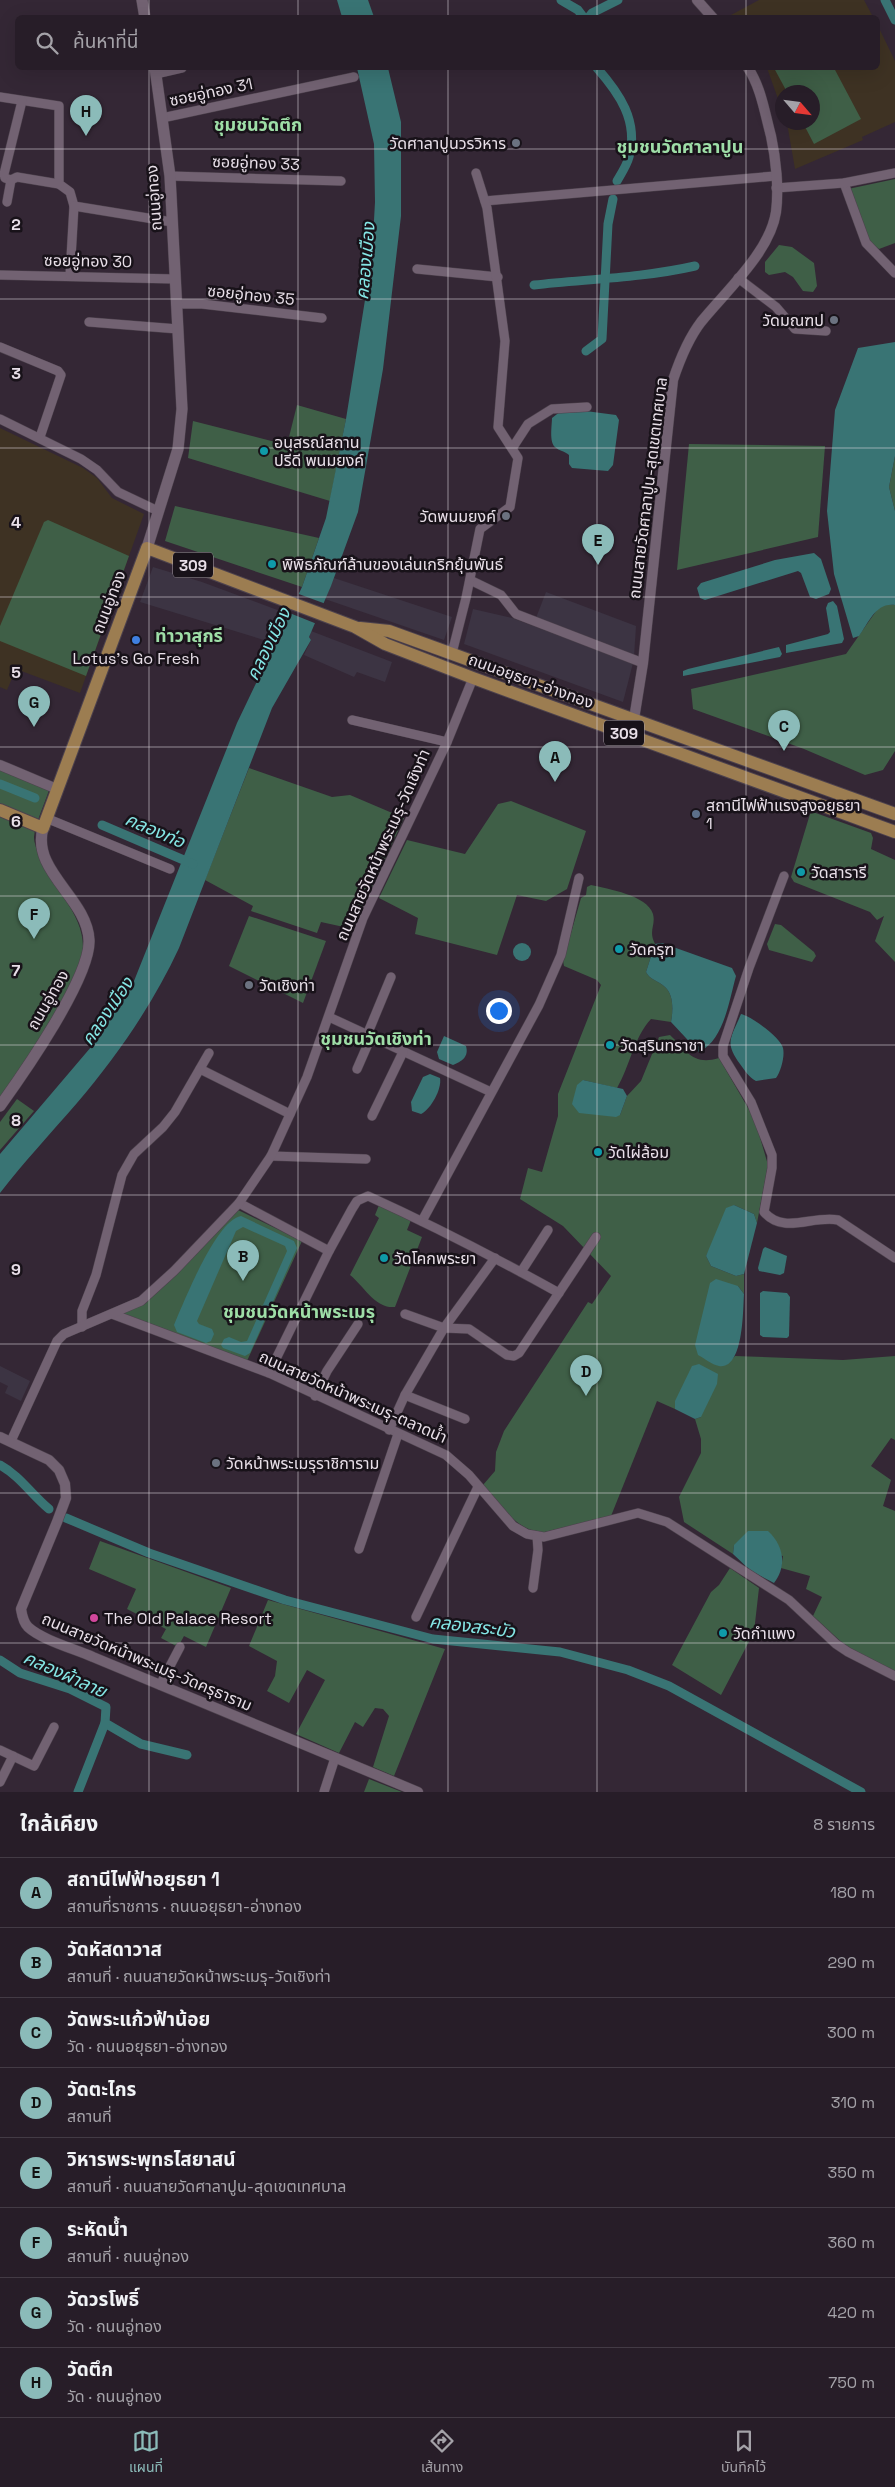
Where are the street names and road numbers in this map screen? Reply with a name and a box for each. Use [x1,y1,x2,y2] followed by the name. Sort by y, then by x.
[167,73,255,111] street label: ซอยอู่ทอง 31
[212,151,300,175] street label: ซอยอู่ทอง 33
[141,164,167,232] street label: ถนนอู่ทอง
[44,250,132,272] street label: ซอยอู่ทอง 30
[206,280,296,310] street label: ซอยอู่ทอง 35
[624,376,672,600] street label: ถนนสายวัดศาลาปูน-สุดเขตเทศบาล
[173,552,213,578] road number: 309
[87,567,131,637] street label: ถนนอู่ทอง
[466,649,596,713] street label: ถนนอยุธยา-อ่างทอง
[604,720,644,746] road number: 309
[331,746,435,944] street label: ถนนสายวัดหน้าพระเมรุ-วัดเชิงท่า
[22,966,74,1034] street label: ถนนอู่ทอง
[256,1345,451,1448] street label: ถนนสายวัดหน้าพระเมรุ-ตลาดน้ำ
[39,1608,255,1716] street label: ถนนสายวัดหน้าพระเมรุ-วัดครุธาราม

